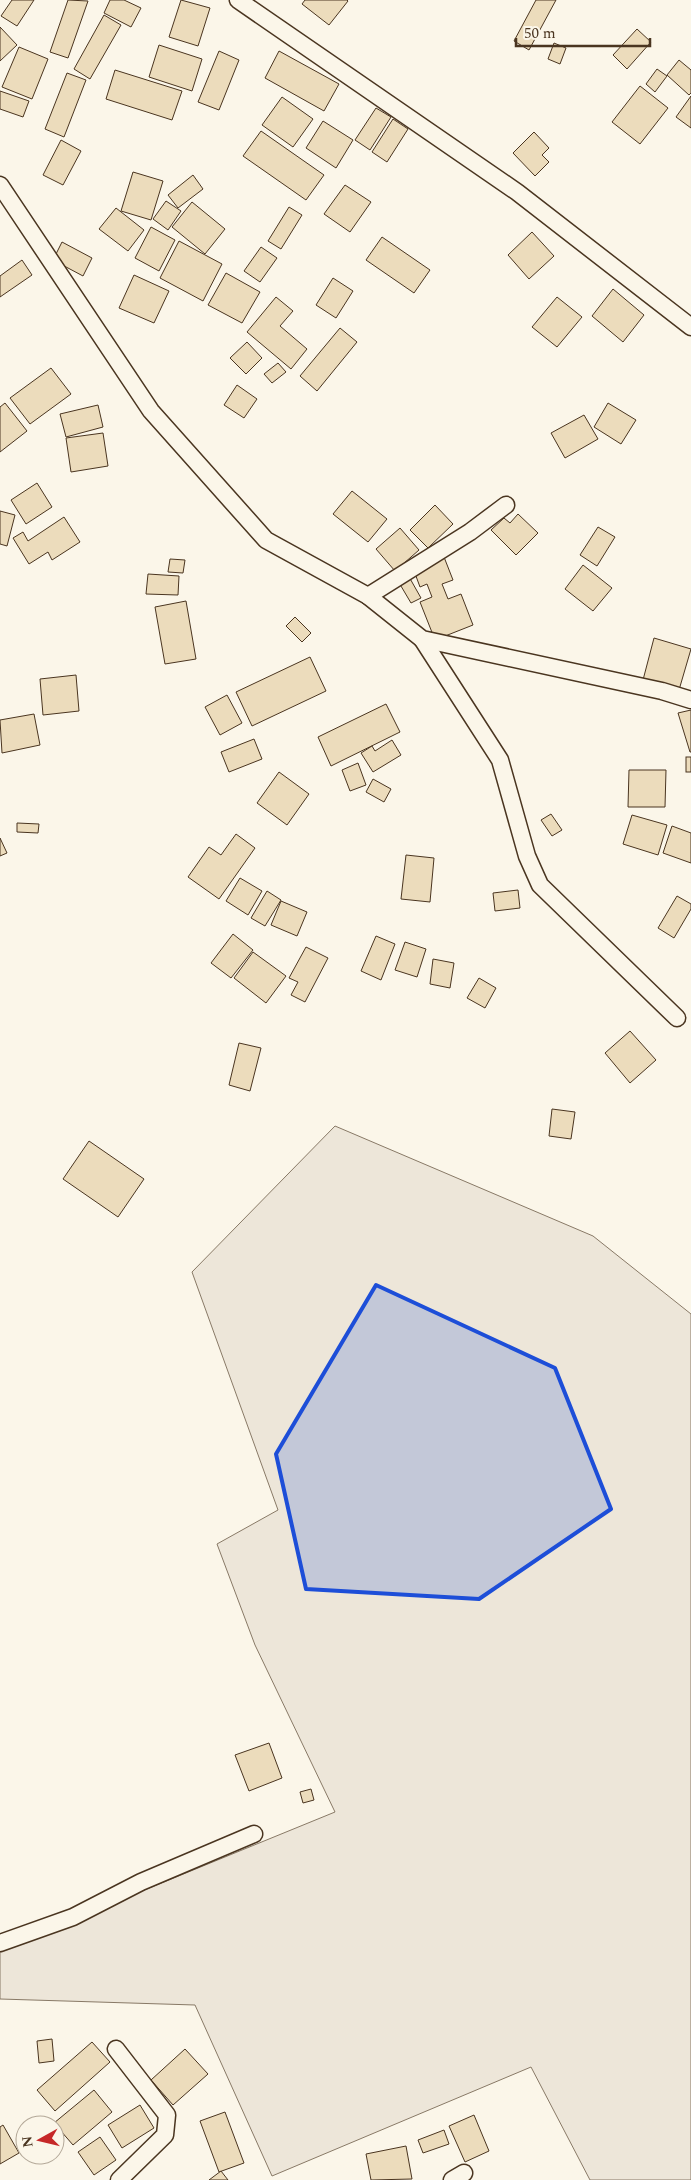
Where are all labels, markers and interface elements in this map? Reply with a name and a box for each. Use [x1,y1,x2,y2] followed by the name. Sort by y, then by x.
[516,15,650,47] scale bar
[524,22,556,45] text: 50 m
[15,2115,65,2165] north arrow
[16,2135,39,2149] text: N

